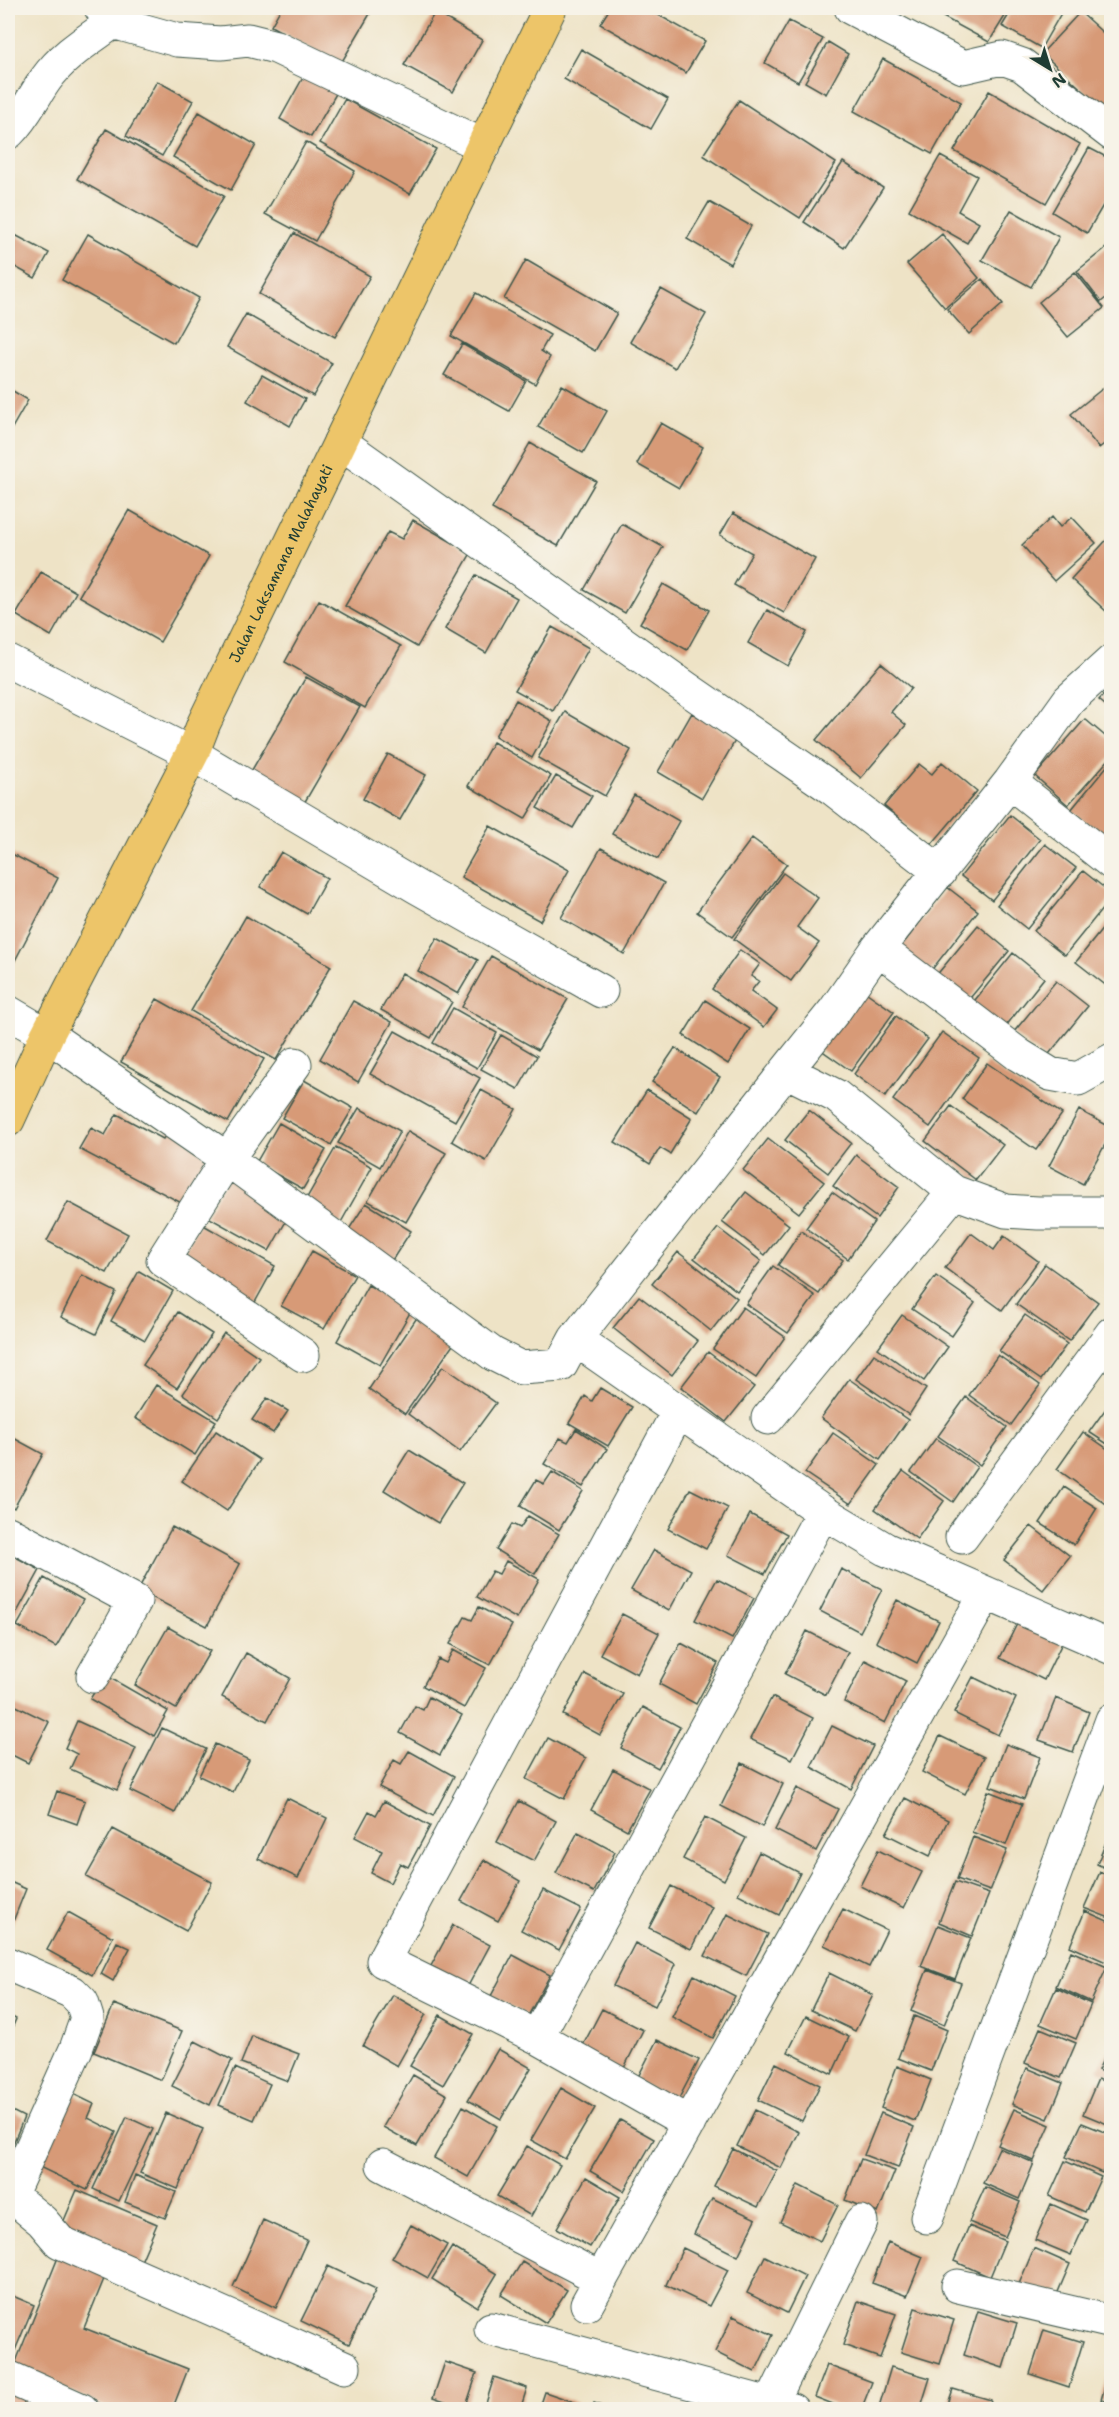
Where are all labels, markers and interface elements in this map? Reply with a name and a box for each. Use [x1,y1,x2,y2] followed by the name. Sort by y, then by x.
[1020,39,1080,99] north arrow
[1047,68,1070,93] text: N
[225,461,338,666] street label: Jalan Laksamana Malahayati

